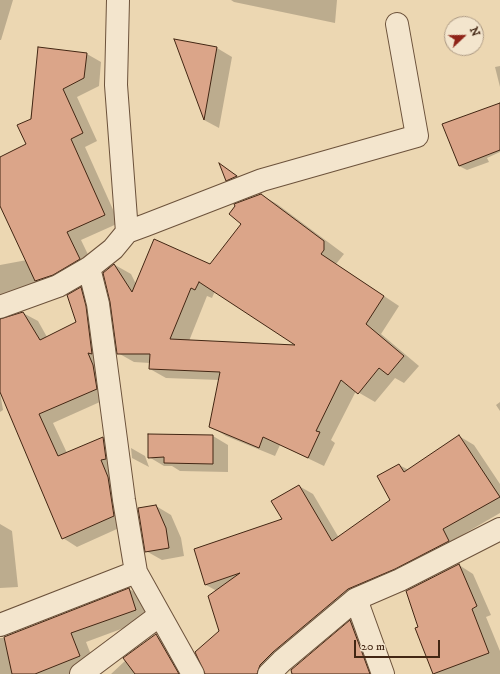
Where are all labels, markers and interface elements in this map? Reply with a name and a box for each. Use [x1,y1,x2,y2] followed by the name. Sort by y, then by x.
[444,16,484,56] north arrow
[466,25,482,39] text: N
[356,632,442,658] scale bar
[361,639,385,654] text: 20 m

